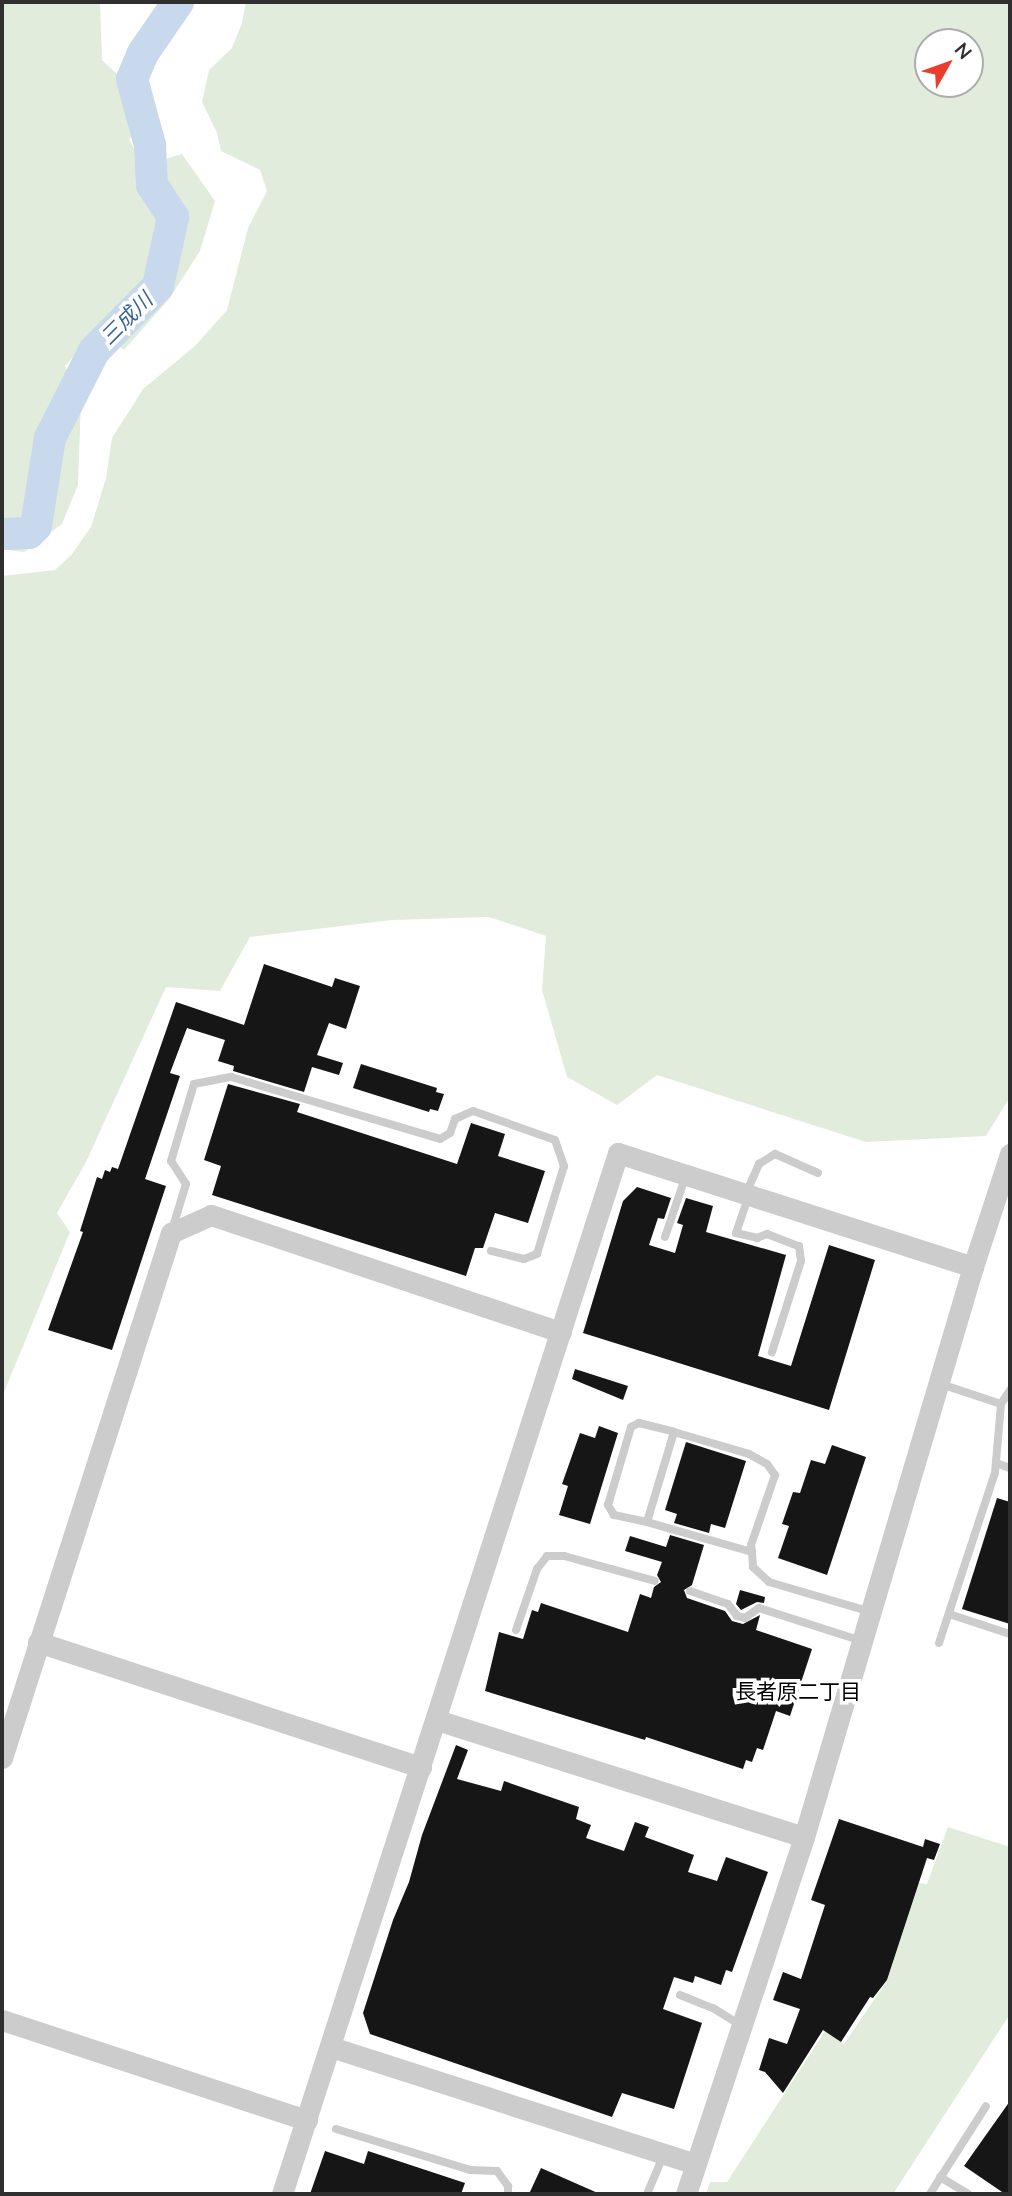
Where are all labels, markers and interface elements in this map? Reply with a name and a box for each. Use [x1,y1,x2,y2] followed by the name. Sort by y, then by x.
[914,28,984,98] north arrow
[950,38,977,64] text: N
[95,287,157,349] water label: 三成川
[735,1678,861,1704] district label: 長者原二丁目

